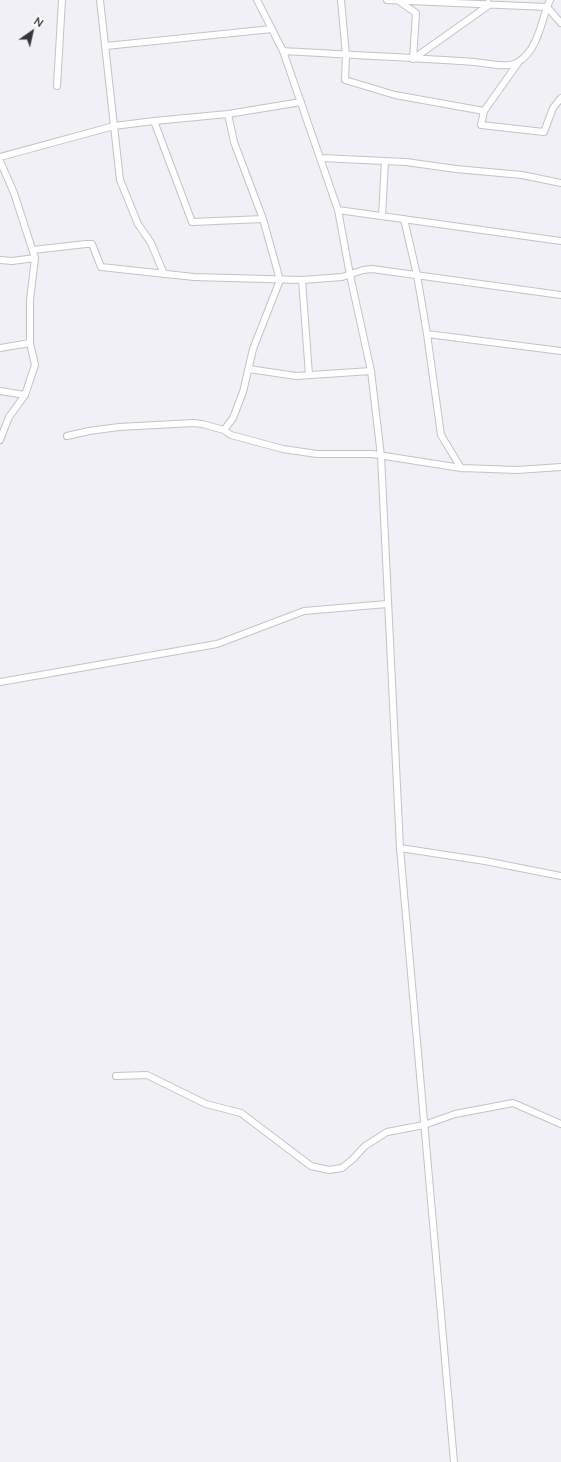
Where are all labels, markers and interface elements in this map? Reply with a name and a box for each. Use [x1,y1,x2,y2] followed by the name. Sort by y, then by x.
[12,12,52,52] north arrow
[32,14,46,29] text: N

